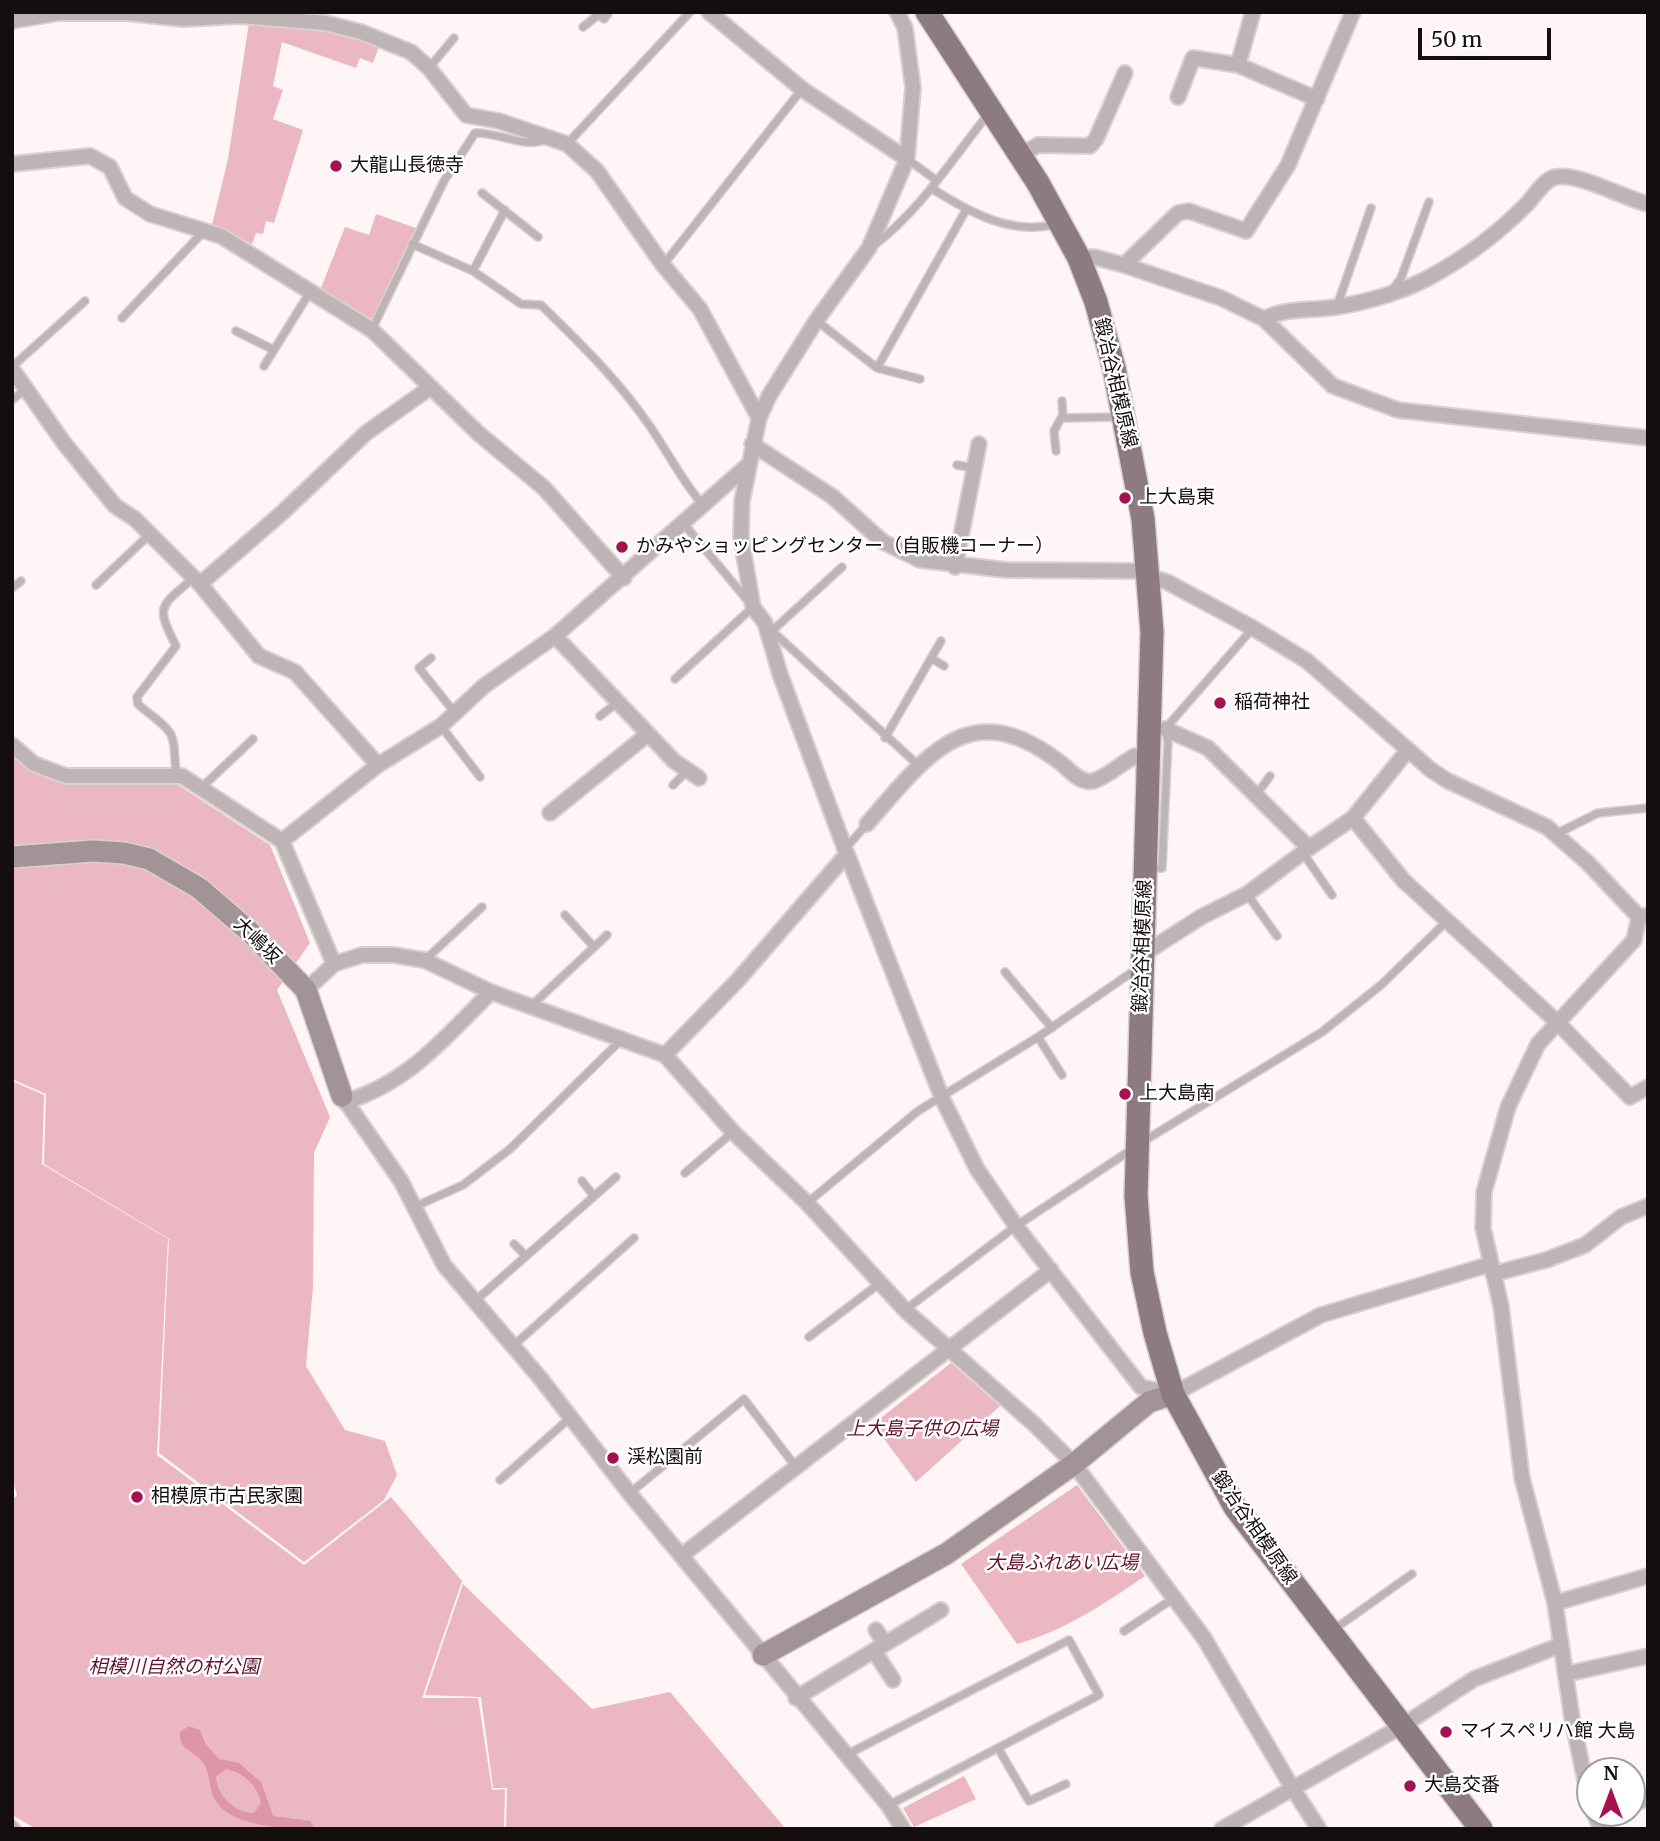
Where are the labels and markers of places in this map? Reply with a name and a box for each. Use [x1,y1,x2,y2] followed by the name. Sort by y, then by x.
[350,155,464,177] place label: 大龍山長徳寺
[328,158,344,174] marker: 大龍山長徳寺
[1139,487,1215,509] place label: 上大島東
[1117,490,1133,506] marker: 上大島東
[636,536,1054,558] place label: かみやショッピングセンター（自販機コーナー）
[614,539,630,555] marker: かみやショッピングセンター（自販機コーナー）
[1234,692,1310,714] place label: 稲荷神社
[1212,695,1228,711] marker: 稲荷神社
[1139,1083,1215,1105] place label: 上大島南
[1117,1086,1133,1102] marker: 上大島南
[627,1447,703,1469] place label: 渓松園前
[605,1450,621,1466] marker: 渓松園前
[151,1486,303,1508] place label: 相模原市古民家園
[129,1489,145,1505] marker: 相模原市古民家園
[1460,1721,1636,1743] place label: マイスペリハ館 大島
[1438,1724,1454,1740] marker: マイスペリハ館 大島
[1424,1775,1500,1797] place label: 大島交番
[1402,1778,1418,1794] marker: 大島交番

